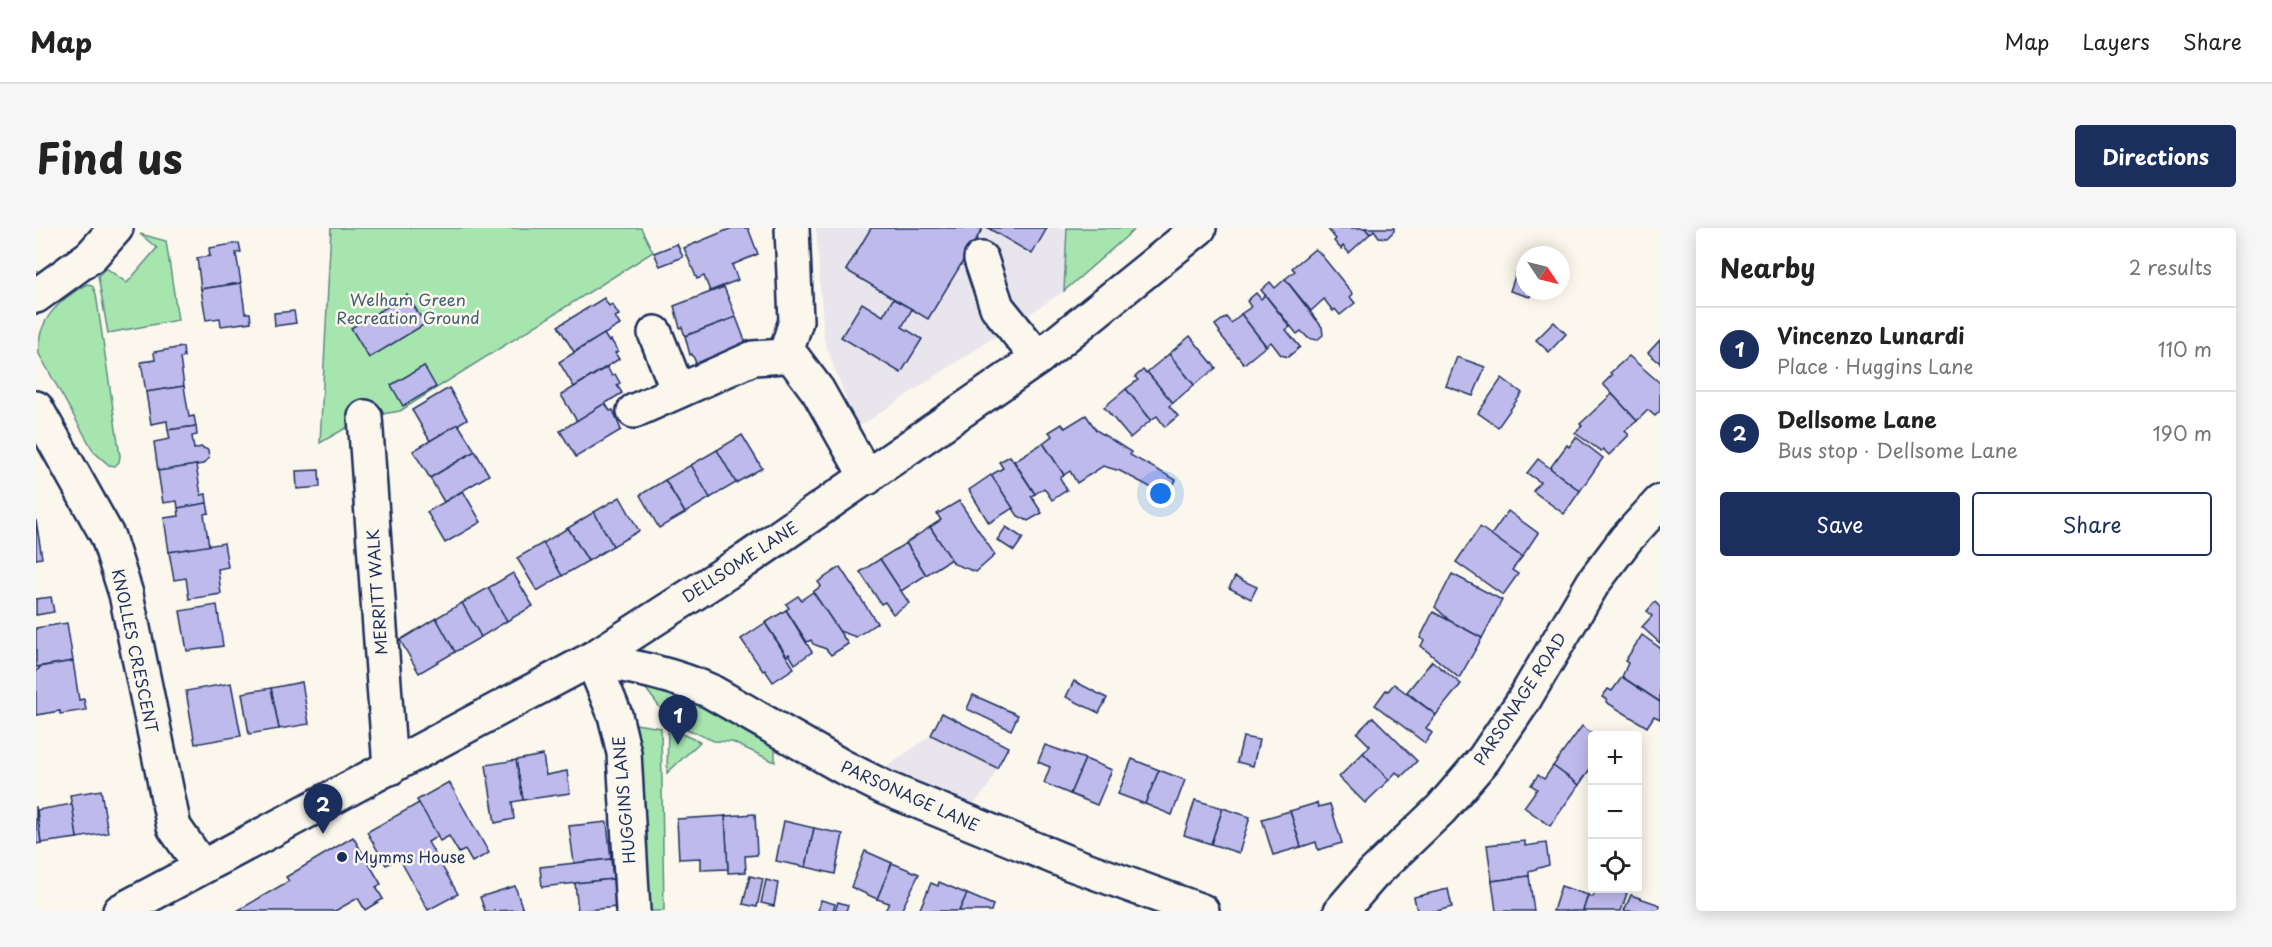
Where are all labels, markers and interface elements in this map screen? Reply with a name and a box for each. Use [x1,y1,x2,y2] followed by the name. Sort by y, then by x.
[30,20,92,63] text: Map
[2005,25,2049,57] text: Map
[2082,25,2150,57] text: Layers
[2183,25,2242,57] text: Share
[36,125,183,188] text: Find us
[2075,125,2236,187] button: Directions
[1516,246,1570,300] north arrow
[1720,248,1815,287] text: Nearby
[2129,252,2212,282] text: 2 results
[336,287,480,329] park label: Welham Green Recreation Ground
[1777,318,1965,351] text: Vincenzo Lunardi
[1735,334,1744,364] text: 1
[2158,334,2212,364] text: 110 m
[1777,351,1974,381] text: Place · Huggins Lane
[1777,402,1937,435] text: Dellsome Lane
[1732,418,1747,448] text: 2
[2153,418,2212,448] text: 190 m
[1777,435,2018,465] text: Bus stop · Dellsome Lane
[1146,479,1175,508] your location
[1720,492,1960,556] button: Save
[1972,492,2212,556] button: Share
[677,515,802,608] street label: DELLSOME LANE
[360,528,392,656] street label: MERRITT WALK
[107,567,165,735] street label: KNOLLES CRESCENT
[1467,627,1571,770] street label: PARSONAGE ROAD
[658,696,698,745] pin: 1
[1588,731,1642,893] map controls
[1588,731,1642,785] button: +
[605,735,641,865] street label: HUGGINS LANE
[837,754,984,836] street label: PARSONAGE LANE
[304,784,342,834] pin: 2
[1588,785,1642,839] button: −
[1588,839,1642,893] button: locate
[354,844,466,868] place label: Mymms House
[335,850,349,864] marker: Mymms House

